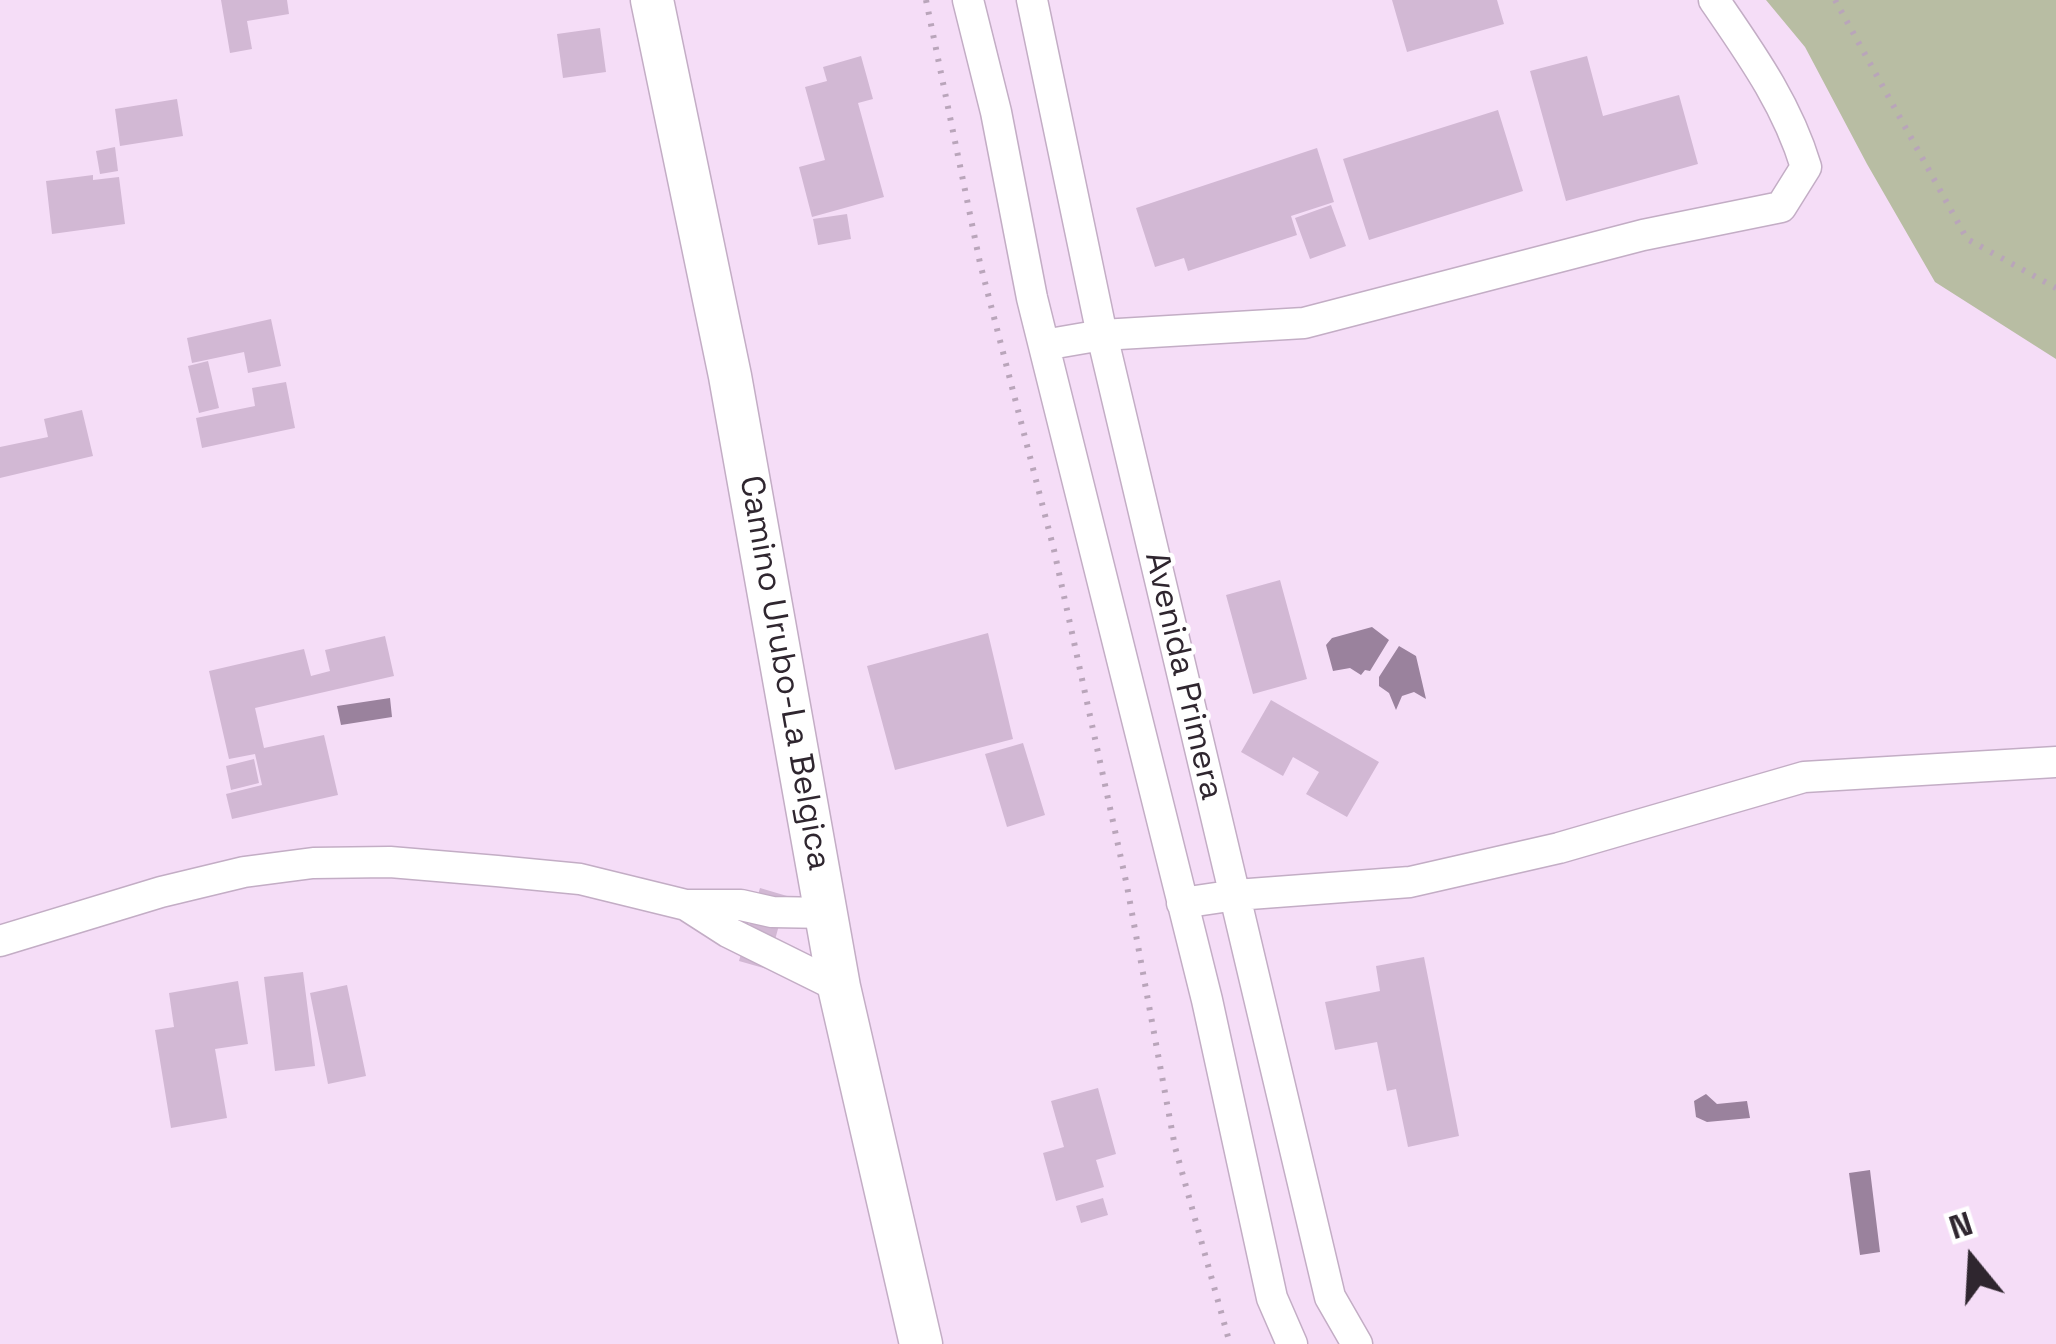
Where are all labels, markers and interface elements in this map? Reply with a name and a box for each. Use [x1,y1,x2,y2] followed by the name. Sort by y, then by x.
[730,473,838,873] street label: Camino Urubo-La Belgica
[1135,548,1231,804] street label: Avenida Primera
[1912,1200,2032,1320] north arrow
[1944,1202,1978,1249] text: N

